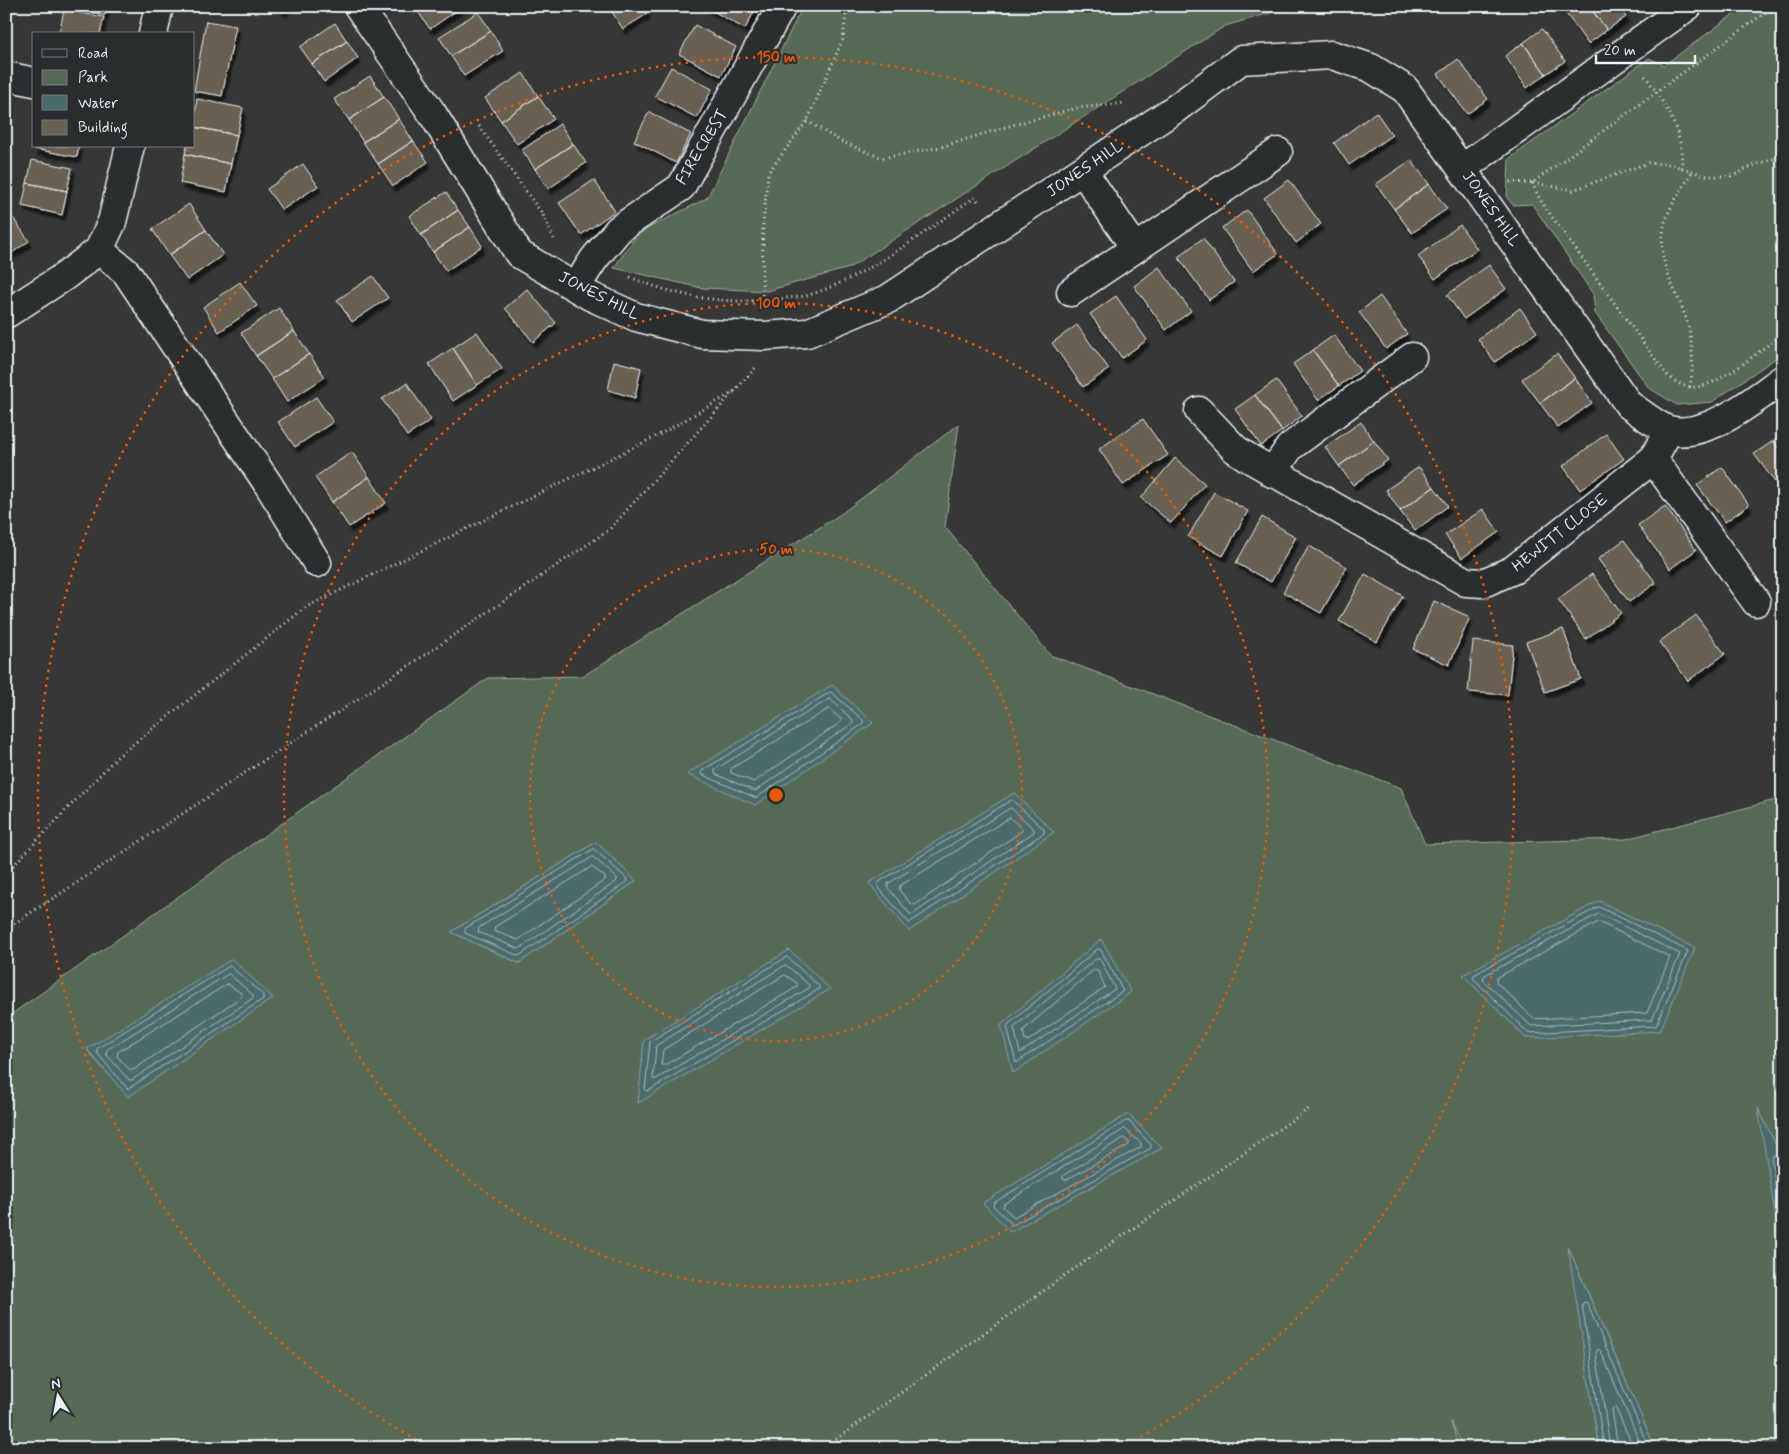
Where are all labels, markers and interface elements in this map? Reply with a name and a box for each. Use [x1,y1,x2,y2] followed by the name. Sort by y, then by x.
[32,32,195,148] legend
[1596,32,1695,64] scale bar
[1604,41,1636,61] text: 20 m
[78,44,108,64] text: Road
[756,48,796,68] text: 150 m
[78,68,108,88] text: Park
[78,94,118,114] text: Water
[671,105,733,189] street label: FIRECREST
[78,118,128,139] text: Building
[1043,135,1128,202] street label: JONES HILL
[1457,167,1525,251] street label: JONES HILL
[555,267,643,326] street label: JONES HILL
[756,294,796,314] text: 100 m
[1508,489,1612,577] street label: HEWITT CLOSE
[759,540,793,560] text: 50 m
[767,786,785,804] centre of rings
[32,1372,82,1422] north arrow
[49,1374,62,1394] text: N

